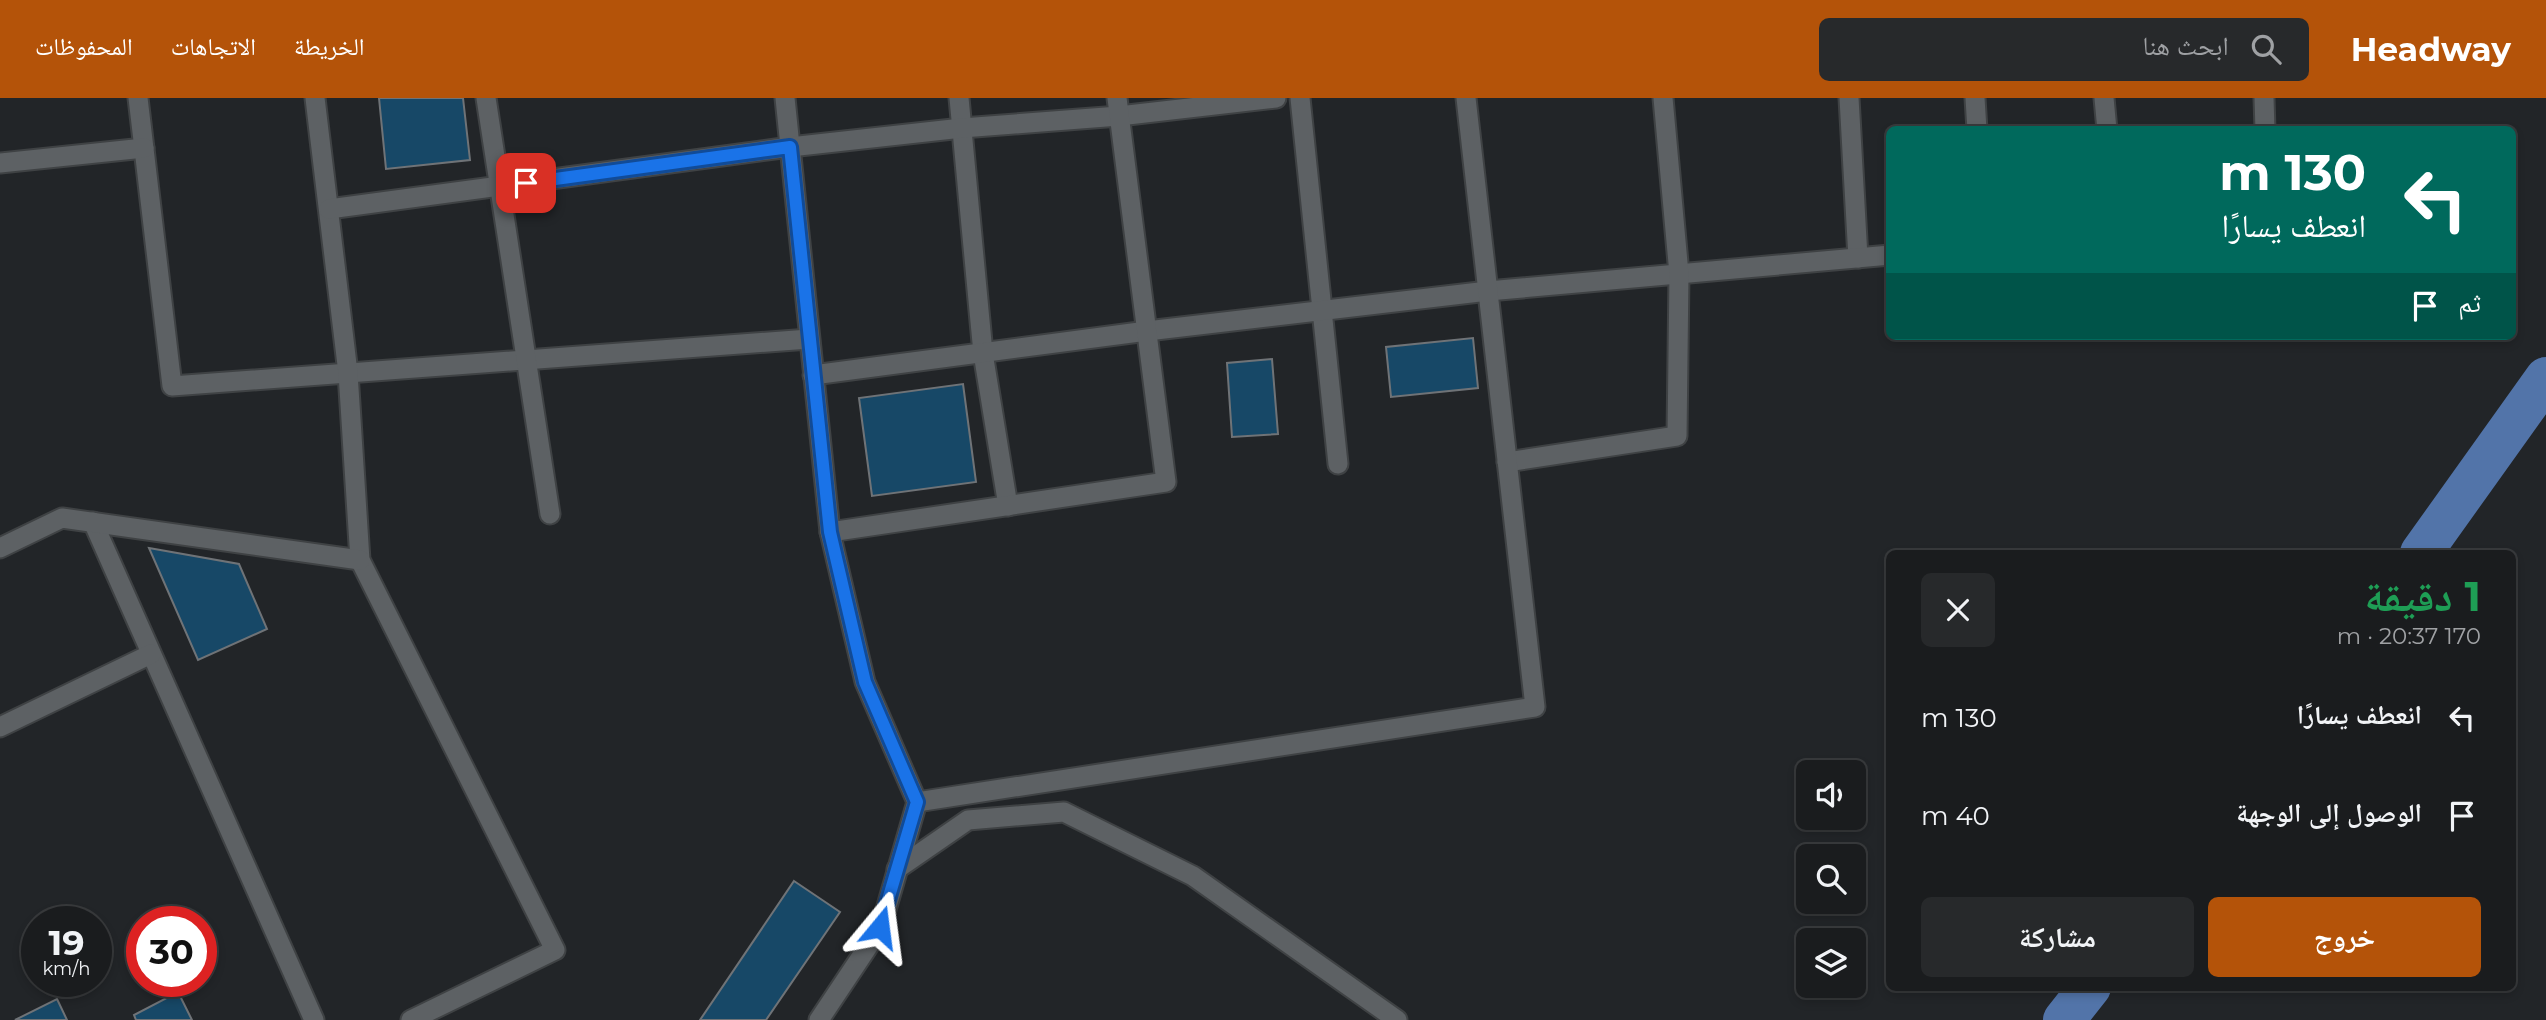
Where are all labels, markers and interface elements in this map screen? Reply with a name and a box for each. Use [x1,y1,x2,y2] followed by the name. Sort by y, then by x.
[1819,18,2309,81] search box
[2351,29,2511,69] text: Headway
[2143,30,2229,62] text: ابحث هنا
[2247,30,2285,68] icon: search
[35,32,133,61] text: المحفوظات
[171,32,256,61] text: الاتجاهات
[294,32,365,61] text: الخريطة
[2219,143,2366,202] text: 130 m
[496,153,556,213] pin
[2390,154,2481,245] icon: left
[507,164,545,202] icon: arrive
[2221,206,2366,245] text: انعطف يسارًا
[2406,287,2444,325] icon: arrive
[2458,287,2481,319] text: ثم
[2364,570,2481,622] text: 1 دقيقة
[1921,573,1995,647] button: close
[2337,622,2481,650] text: 170 m · 20:37
[2297,699,2422,731] text: انعطف يسارًا
[2443,699,2481,737] icon: left
[1921,702,1997,734] text: 130 m
[1796,760,1866,998] map controls
[1796,760,1866,830] button: sound
[2236,797,2422,829] text: الوصول إلى الوجهة
[2443,797,2481,835] icon: arrive
[1921,800,1990,832] text: 40 m
[1796,844,1866,914] button: search
[843,890,917,964] position arrow
[1921,897,2194,977] button: مشاركة
[2208,897,2481,977] button: خروج
[126,906,217,997] speed limit sign: 30
[48,921,85,964] text: 19
[1796,928,1866,998] button: layers
[42,958,91,980] text: km/h

